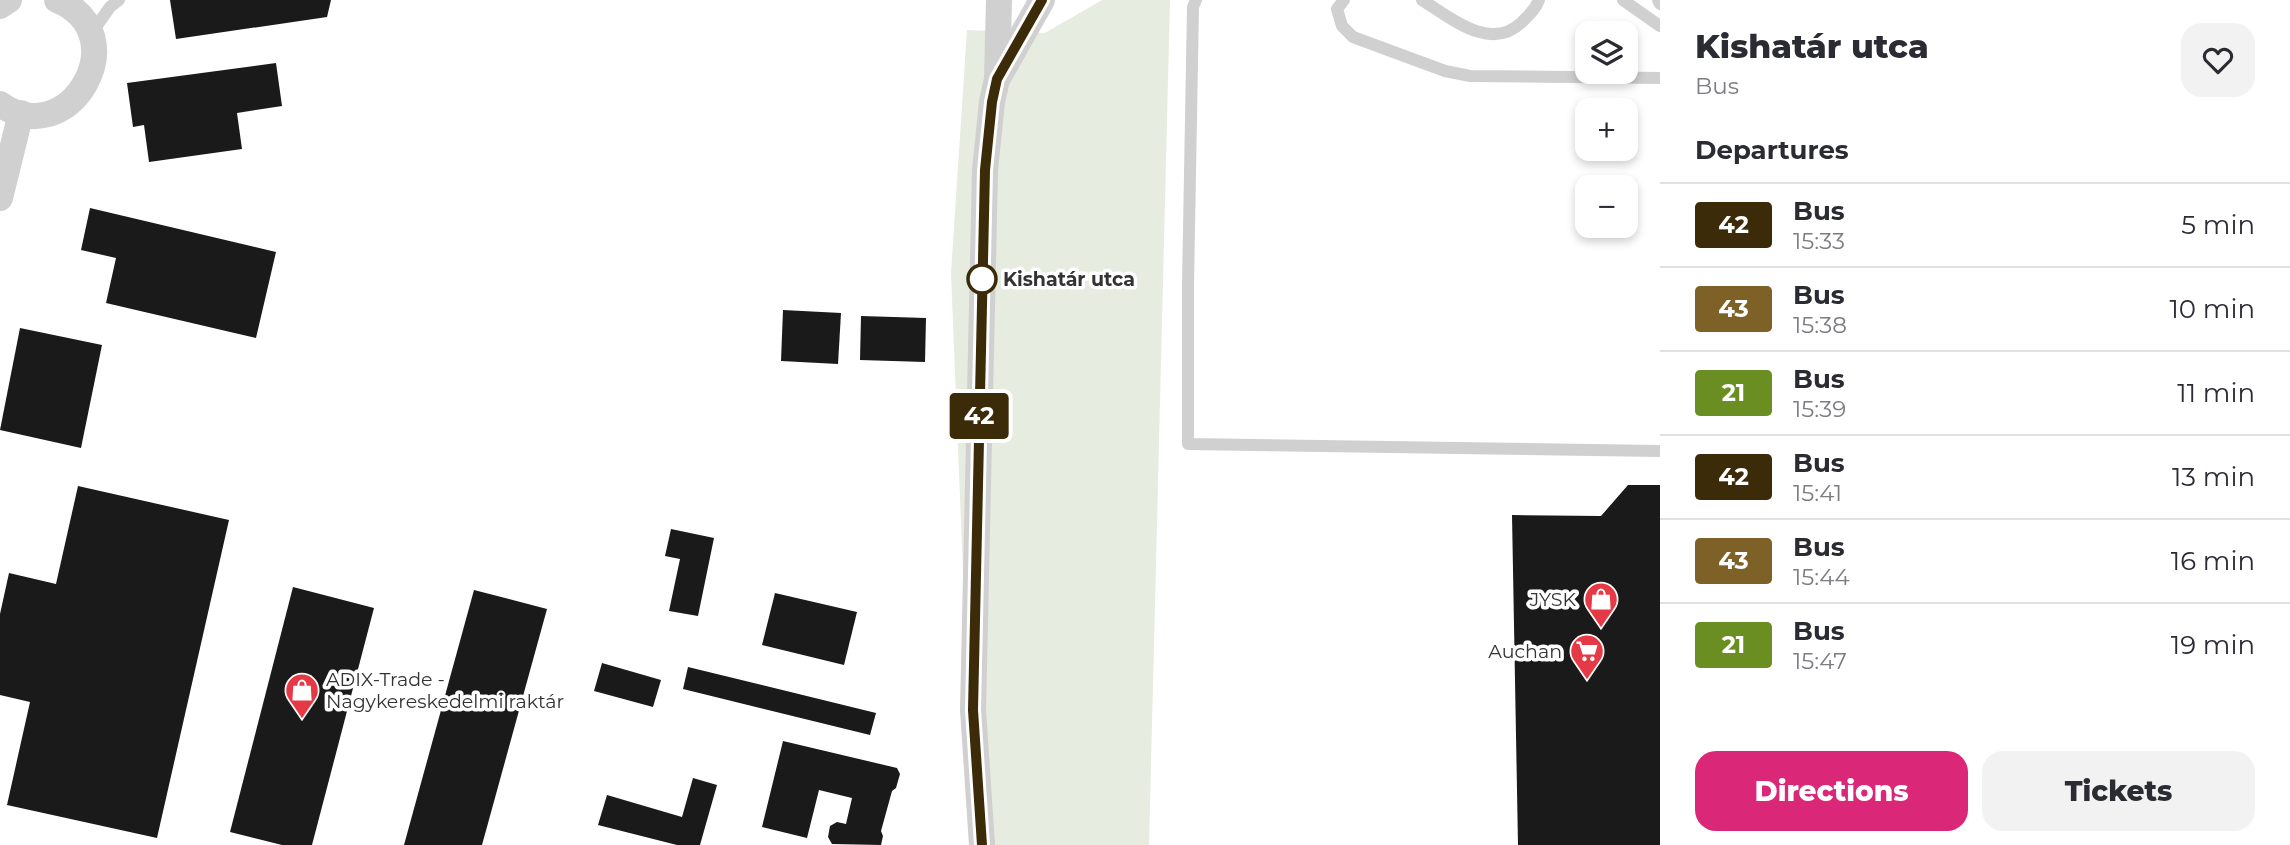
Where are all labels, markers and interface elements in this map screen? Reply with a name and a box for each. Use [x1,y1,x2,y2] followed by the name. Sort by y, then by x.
[1575,21,1638,238] map controls
[1575,21,1638,84] button: layers
[2181,23,2255,97] button: heart
[1695,26,1929,66] text: Kishatár utca
[1695,72,1739,100] text: Bus
[1575,98,1638,161] button: +
[1695,134,1849,166] text: Departures
[1575,175,1638,238] button: −
[1793,195,1845,227] text: Bus
[2181,209,2255,241] text: 5 min
[1718,210,1749,239] text: 42
[1793,227,1845,255] text: 15:33
[967,264,997,294] marker: Kishatár utca
[1003,268,1135,291] place label: Kishatár utca
[1793,279,1845,311] text: Bus
[2169,293,2255,325] text: 10 min
[1718,294,1749,323] text: 43
[1793,311,1847,339] text: 15:38
[1793,363,1845,395] text: Bus
[2177,377,2255,409] text: 11 min
[1722,378,1745,407] text: 21
[948,393,1010,439] line badge: 42
[1793,395,1846,423] text: 15:39
[964,401,994,430] text: 42
[1793,447,1845,479] text: Bus
[2172,461,2255,493] text: 13 min
[1718,462,1749,491] text: 42
[1793,479,1842,507] text: 15:41
[1793,531,1845,563] text: Bus
[2171,545,2255,577] text: 16 min
[1718,546,1749,575] text: 43
[1793,563,1850,591] text: 15:44
[1582,580,1620,629] shop icon: JYSK
[1529,588,1576,611] place label: JYSK
[1793,615,1845,647] text: Bus
[2171,629,2255,661] text: 19 min
[1722,630,1745,659] text: 21
[1568,632,1606,681] supermarket icon: Auchan
[1488,640,1562,663] place label: Auchan
[1793,647,1847,675] text: 15:47
[326,668,564,713] place label: ADIX-Trade - Nagykereskedelmi raktár
[283,671,321,720] shop icon: ADIX-Trade - Nagykereskedelmi raktár
[1695,751,1968,831] button: Directions
[1982,751,2255,831] button: Tickets

